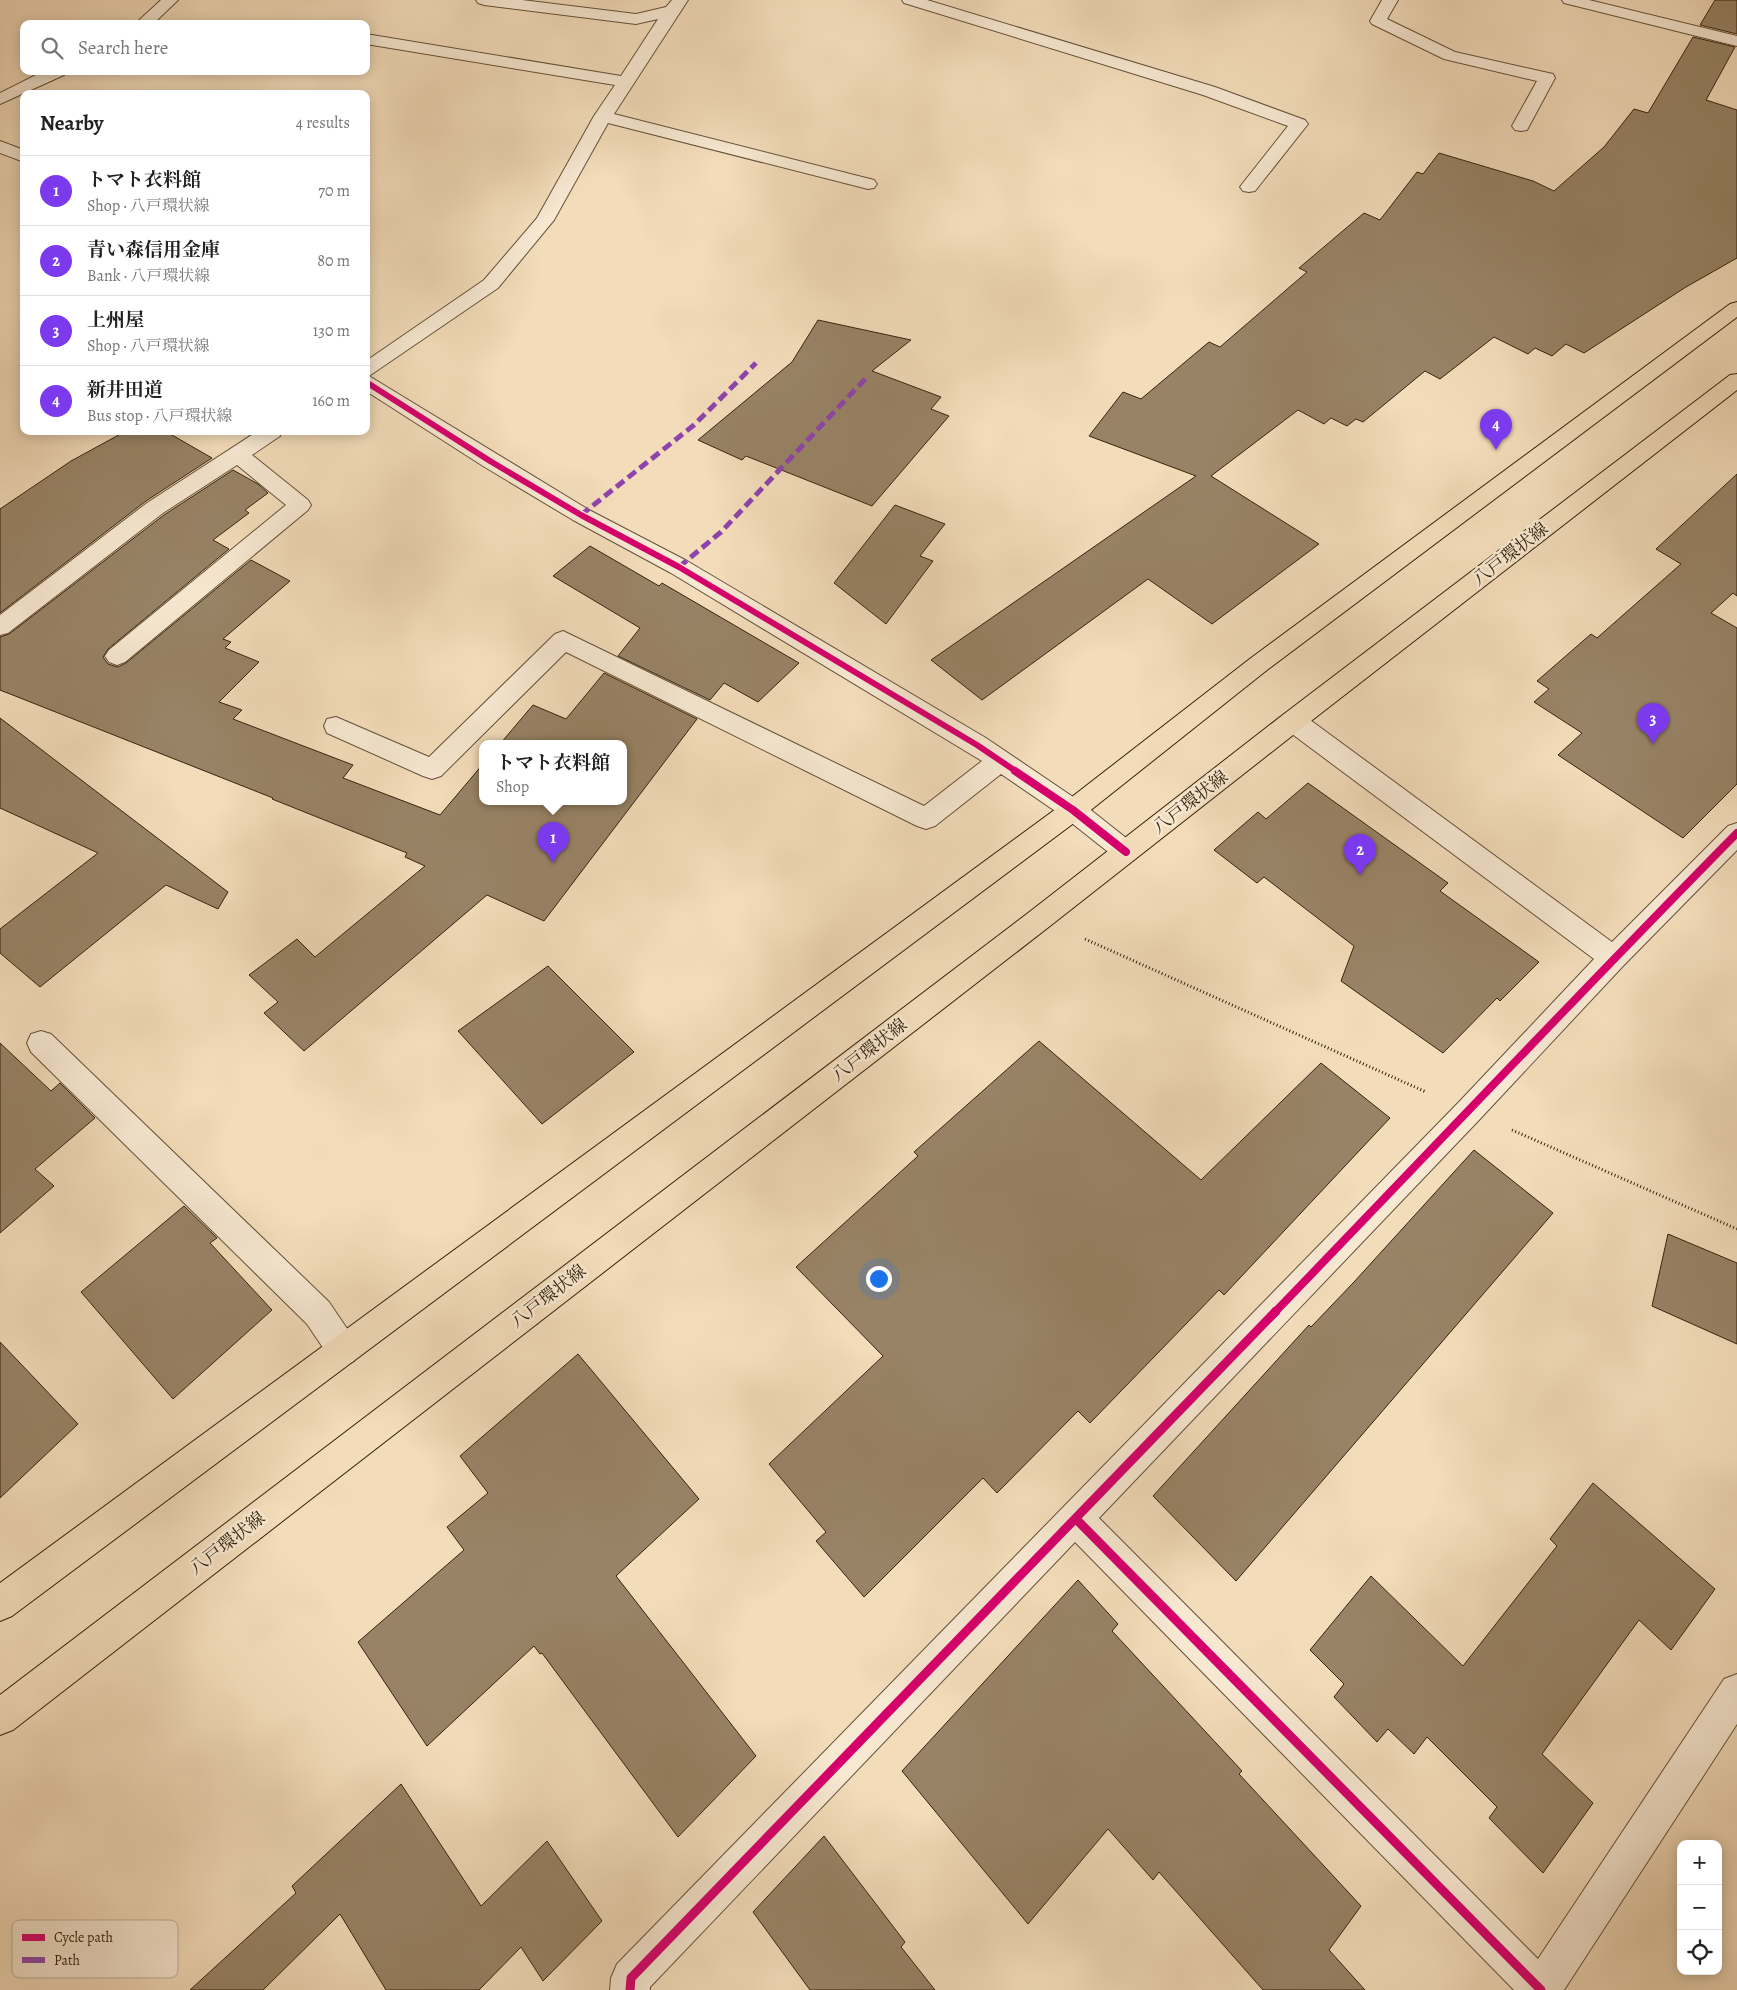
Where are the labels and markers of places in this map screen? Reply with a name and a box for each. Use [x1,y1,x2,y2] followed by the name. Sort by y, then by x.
[1480,409,1512,450] pin: 4
[1637,703,1669,744] pin: 3
[537,822,569,863] pin: 1
[1344,834,1376,875] pin: 2

